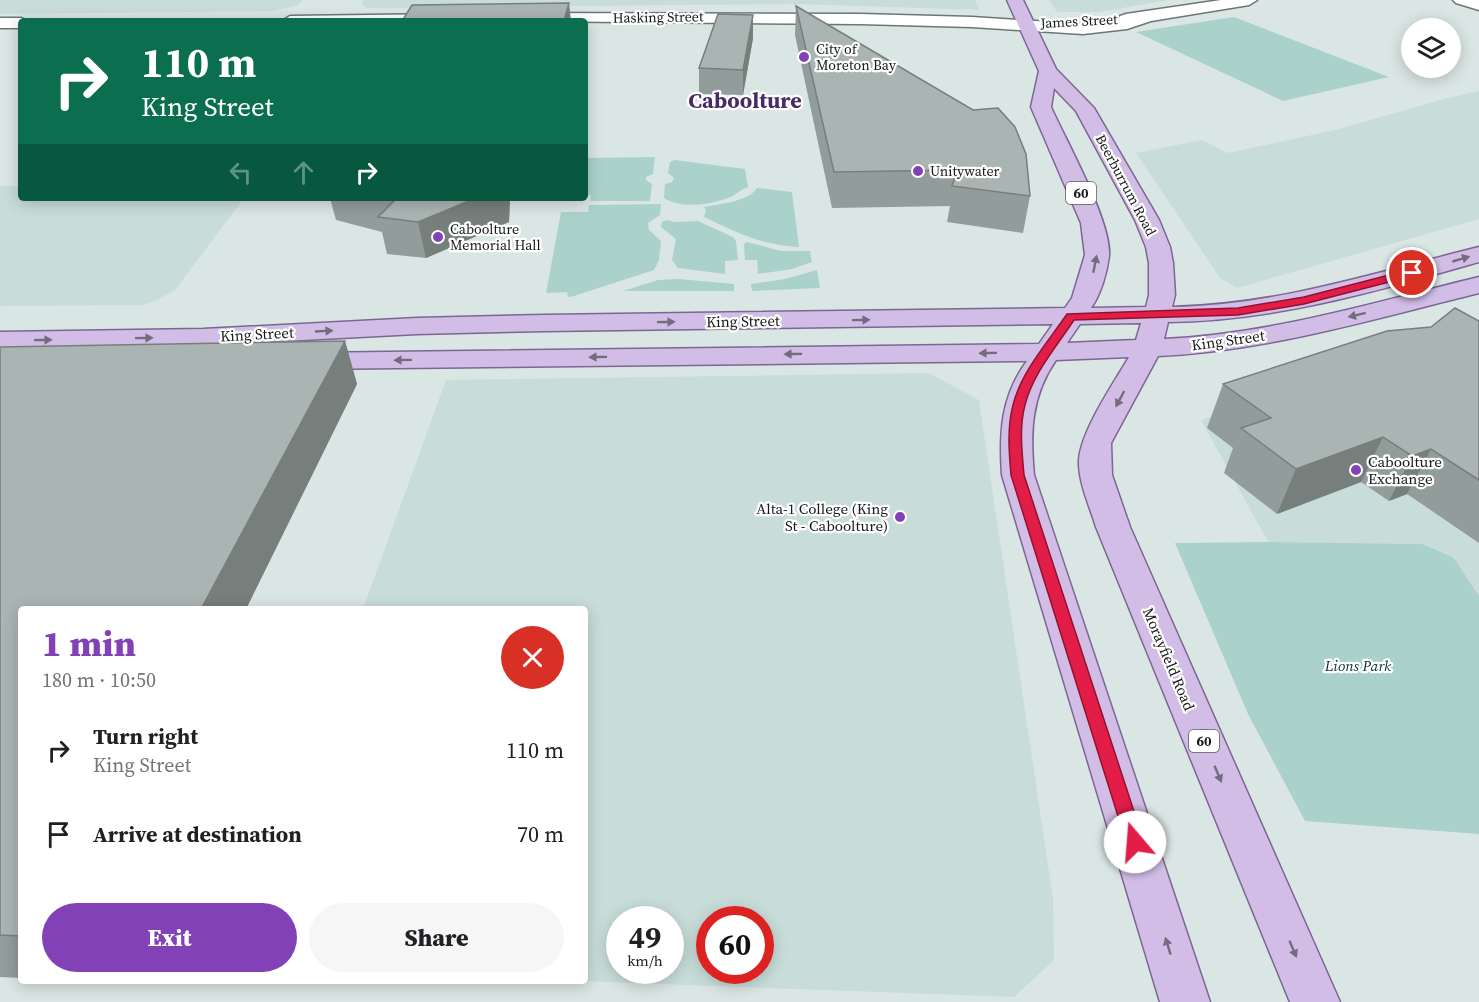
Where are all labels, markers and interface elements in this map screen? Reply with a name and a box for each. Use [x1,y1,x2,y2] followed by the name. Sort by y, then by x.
[612,6,704,28] street label: Hasking Street
[1039,9,1119,33] street label: James Street
[1401,18,1461,78] map controls
[1401,18,1461,78] button: layers
[141,33,256,91] text: 110 m
[816,39,897,75] place label: City of Moreton Bay
[42,42,120,120] icon: right
[797,50,811,64] marker: City of Moreton Bay
[688,85,802,115] district label: Caboolture
[141,88,274,125] text: King Street
[1091,131,1161,239] street label: Beerburrum Road
[224,156,257,189] icon: left
[287,156,320,189] icon: ahead
[350,156,383,189] icon: right
[930,161,1000,181] place label: Unitywater
[911,164,925,178] marker: Unitywater
[1066,182,1096,204] road number: 60
[450,219,541,255] place label: Caboolture Memorial Hall
[431,230,445,244] marker: Caboolture Memorial Hall
[1386,247,1437,298] pin
[1090,254,1099,273] one-way arrow
[1452,254,1470,263] one-way arrow
[1395,256,1428,289] icon: arrive
[706,310,780,332] street label: King Street
[1347,311,1366,321] one-way arrow
[852,315,871,324] one-way arrow
[657,317,676,327] one-way arrow
[220,322,294,346] street label: King Street
[1190,324,1266,356] street label: King Street
[314,326,333,335] one-way arrow
[135,333,154,343] one-way arrow
[34,335,53,345] one-way arrow
[979,348,998,358] one-way arrow
[784,349,803,359] one-way arrow
[589,352,608,362] one-way arrow
[394,355,413,365] one-way arrow
[1115,391,1125,408] one-way arrow
[1368,451,1442,489] place label: Caboolture Exchange
[1349,463,1363,477] marker: Caboolture Exchange
[756,498,888,536] place label: Alta-1 College (King St - Caboolture)
[893,510,907,524] marker: Alta-1 College (King St - Caboolture)
[1138,604,1200,714] street label: Morayfield Road
[42,619,136,668] text: 1 min
[501,626,564,689] button: close
[1324,655,1392,676] park label: Lions Park
[42,666,156,694] text: 180 m · 10:50
[93,721,198,751] text: Turn right
[1189,730,1219,752] road number: 60
[42,734,75,767] icon: right
[506,735,564,765] text: 110 m
[93,751,191,779] text: King Street
[1214,765,1223,783] one-way arrow
[1103,810,1167,874] position arrow
[42,818,75,851] icon: arrive
[93,819,302,849] text: Arrive at destination
[517,819,564,849] text: 70 m
[42,903,297,972] button: Exit
[309,903,564,972] button: Share
[696,906,774,984] speed limit sign: 60
[629,917,661,958] text: 49
[1163,937,1172,955] one-way arrow
[1288,941,1298,959] one-way arrow
[627,950,663,971] text: km/h

